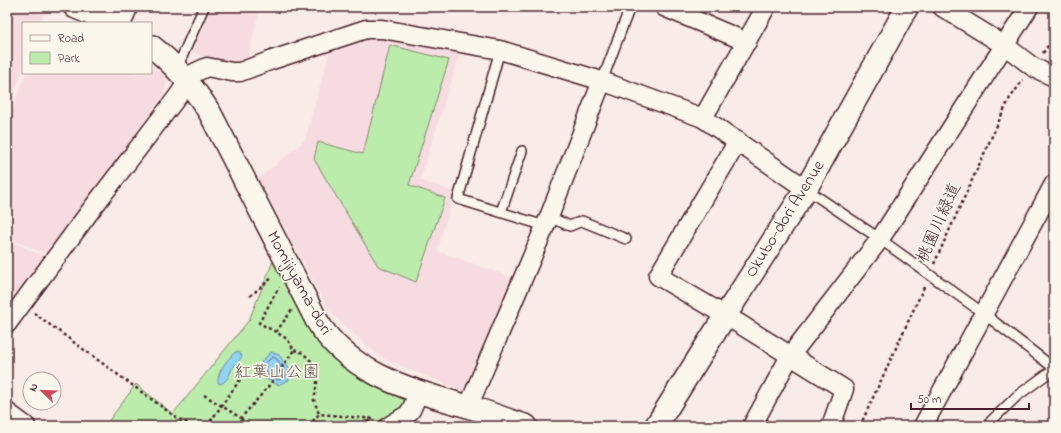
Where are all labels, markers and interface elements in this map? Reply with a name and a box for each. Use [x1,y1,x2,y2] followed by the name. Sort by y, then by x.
[22,22,152,74] legend
[58,30,84,48] text: Road
[58,50,80,68] text: Park
[739,155,831,283] street label: Okubo-dori Avenue
[910,179,968,267] street label: 桃園川緑道
[259,226,338,340] street label: Momijiyama-dori
[235,360,320,385] park label: 紅葉山公園
[22,371,62,411] north arrow
[25,381,43,394] text: N
[911,385,1029,411] scale bar
[917,391,941,409] text: 50 m

